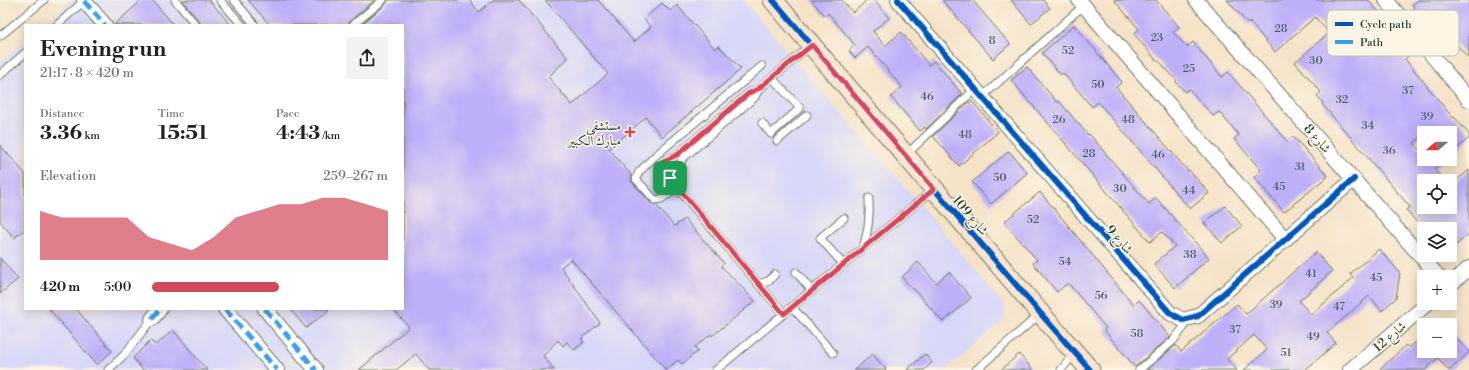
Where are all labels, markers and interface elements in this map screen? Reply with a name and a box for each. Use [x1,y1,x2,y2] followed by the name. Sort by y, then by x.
[1327,10,1459,56] legend
[1360,18,1412,32] text: Cycle path
[1274,22,1288,36] house number: 28
[1151,31,1163,45] house number: 23
[989,34,996,48] house number: 8
[40,36,166,63] text: Evening run
[1360,36,1384,50] text: Path
[346,37,388,79] button: share
[1062,44,1074,58] house number: 52
[1309,54,1323,68] house number: 30
[1183,62,1195,76] house number: 25
[40,65,134,81] text: 21:17 · 8 × 420 m
[1091,78,1105,92] house number: 50
[1402,84,1414,98] house number: 37
[920,90,934,104] house number: 46
[1336,93,1348,107] house number: 32
[40,107,84,121] text: Distance
[158,107,185,121] text: Time
[276,107,300,121] text: Pace
[1421,110,1434,124] house number: 39
[1053,113,1066,127] house number: 26
[1121,113,1135,127] house number: 48
[566,118,621,149] place label: مستشفى مبارك الكبير
[1362,119,1375,133] house number: 34
[40,121,82,146] text: 3.36
[158,121,207,146] text: 15:51
[276,121,320,146] text: 4:43
[1298,121,1334,158] street label: شارع 8
[624,126,636,138] marker: مستشفى مبارك الكبير
[1417,126,1457,166] north arrow
[1417,126,1457,358] map controls
[958,128,972,142] house number: 48
[82,129,100,143] text: km
[320,129,340,143] text: /km
[1383,144,1396,158] house number: 36
[1082,147,1096,161] house number: 28
[1151,148,1165,162] house number: 46
[1295,160,1306,174] house number: 31
[653,161,687,195] pin
[659,167,681,189] icon: arrive
[40,168,96,184] text: Elevation
[323,168,388,184] text: 259–267 m
[993,171,1007,185] house number: 50
[1417,174,1457,214] button: locate
[1273,180,1285,194] house number: 45
[1113,182,1127,196] house number: 30
[1182,184,1196,198] house number: 44
[947,193,991,241] street label: شارع 109
[1027,213,1039,227] house number: 52
[1100,222,1136,259] street label: شارع 9
[1417,222,1457,262] button: layers
[1184,248,1197,262] house number: 38
[1059,255,1072,269] house number: 54
[1305,267,1317,281] house number: 41
[1417,270,1457,310] button: +
[1370,271,1382,285] house number: 45
[40,279,80,295] text: 420 m
[104,279,131,295] text: 5:00
[1095,289,1108,303] house number: 56
[1270,298,1283,312] house number: 39
[1333,300,1345,314] house number: 47
[1370,318,1411,358] street label: شارع 12
[1417,318,1457,358] button: −
[1229,323,1241,337] house number: 37
[1131,327,1144,341] house number: 58
[1306,330,1320,344] house number: 49
[1281,346,1292,360] house number: 51

